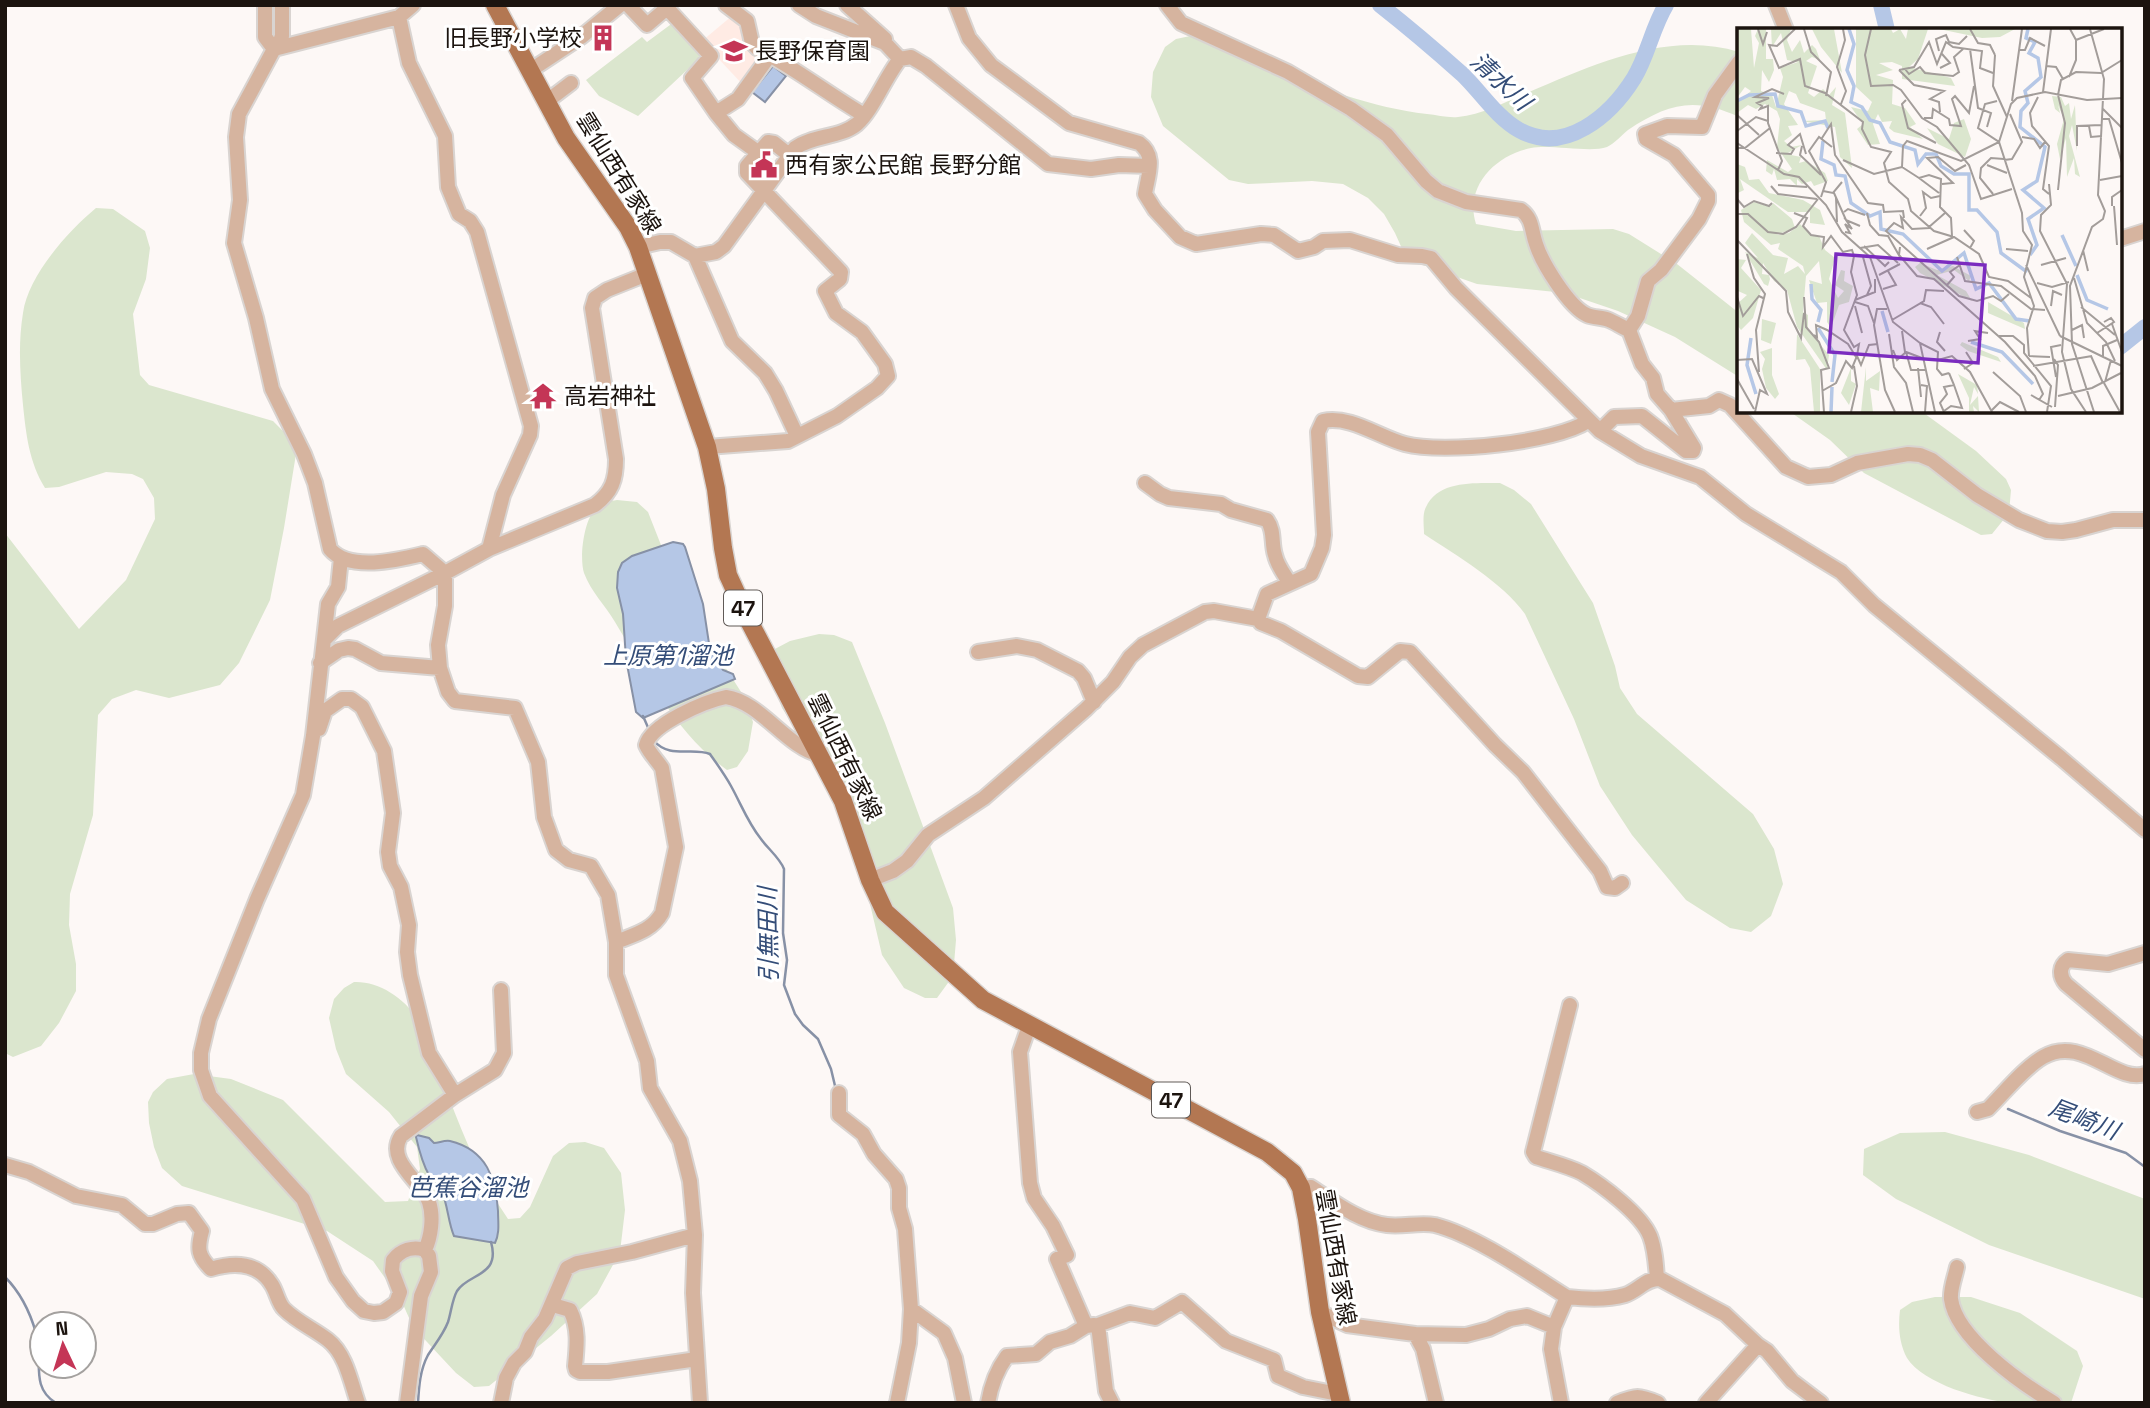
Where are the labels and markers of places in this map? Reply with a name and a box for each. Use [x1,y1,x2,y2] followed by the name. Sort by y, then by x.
[444,23,582,53] place label: 旧長野小学校
[588,23,618,53] building icon: 旧長野小学校
[719,36,749,66] school or university icon: 長野保育園
[755,36,870,66] place label: 長野保育園
[749,150,779,180] public building icon: 西有家公民館 長野分館
[785,150,1021,180] place label: 西有家公民館 長野分館
[528,381,558,411] temple icon: 高岩神社
[564,381,656,411] place label: 高岩神社

